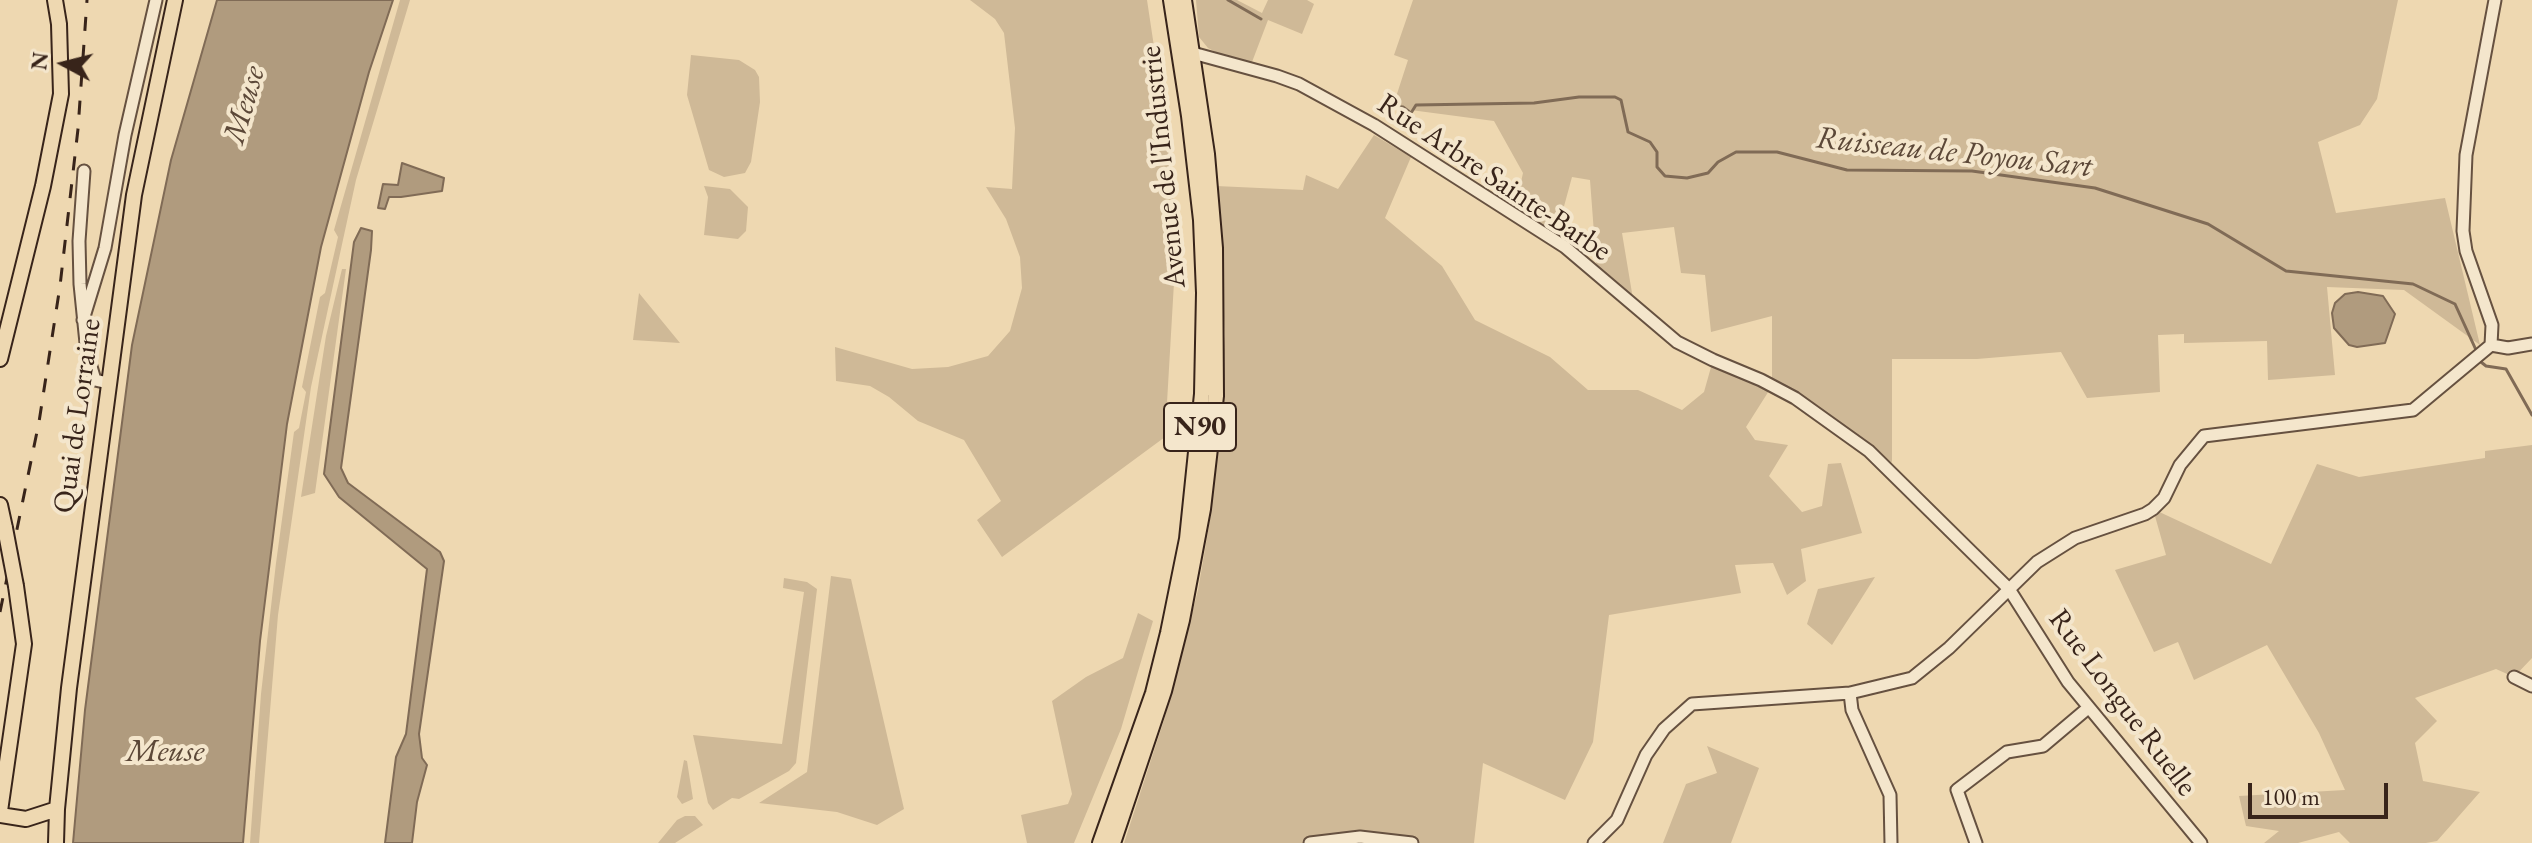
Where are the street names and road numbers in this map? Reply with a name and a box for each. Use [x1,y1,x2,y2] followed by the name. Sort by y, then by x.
[1133,44,1195,290] street label: Avenue de l'Industrie
[1370,86,1618,270] street label: Rue Arbre Sainte-Barbe
[47,316,109,516] street label: Quai de Lorraine
[1164,403,1236,451] road number: N90
[2040,602,2204,804] street label: Rue Longue Ruelle

